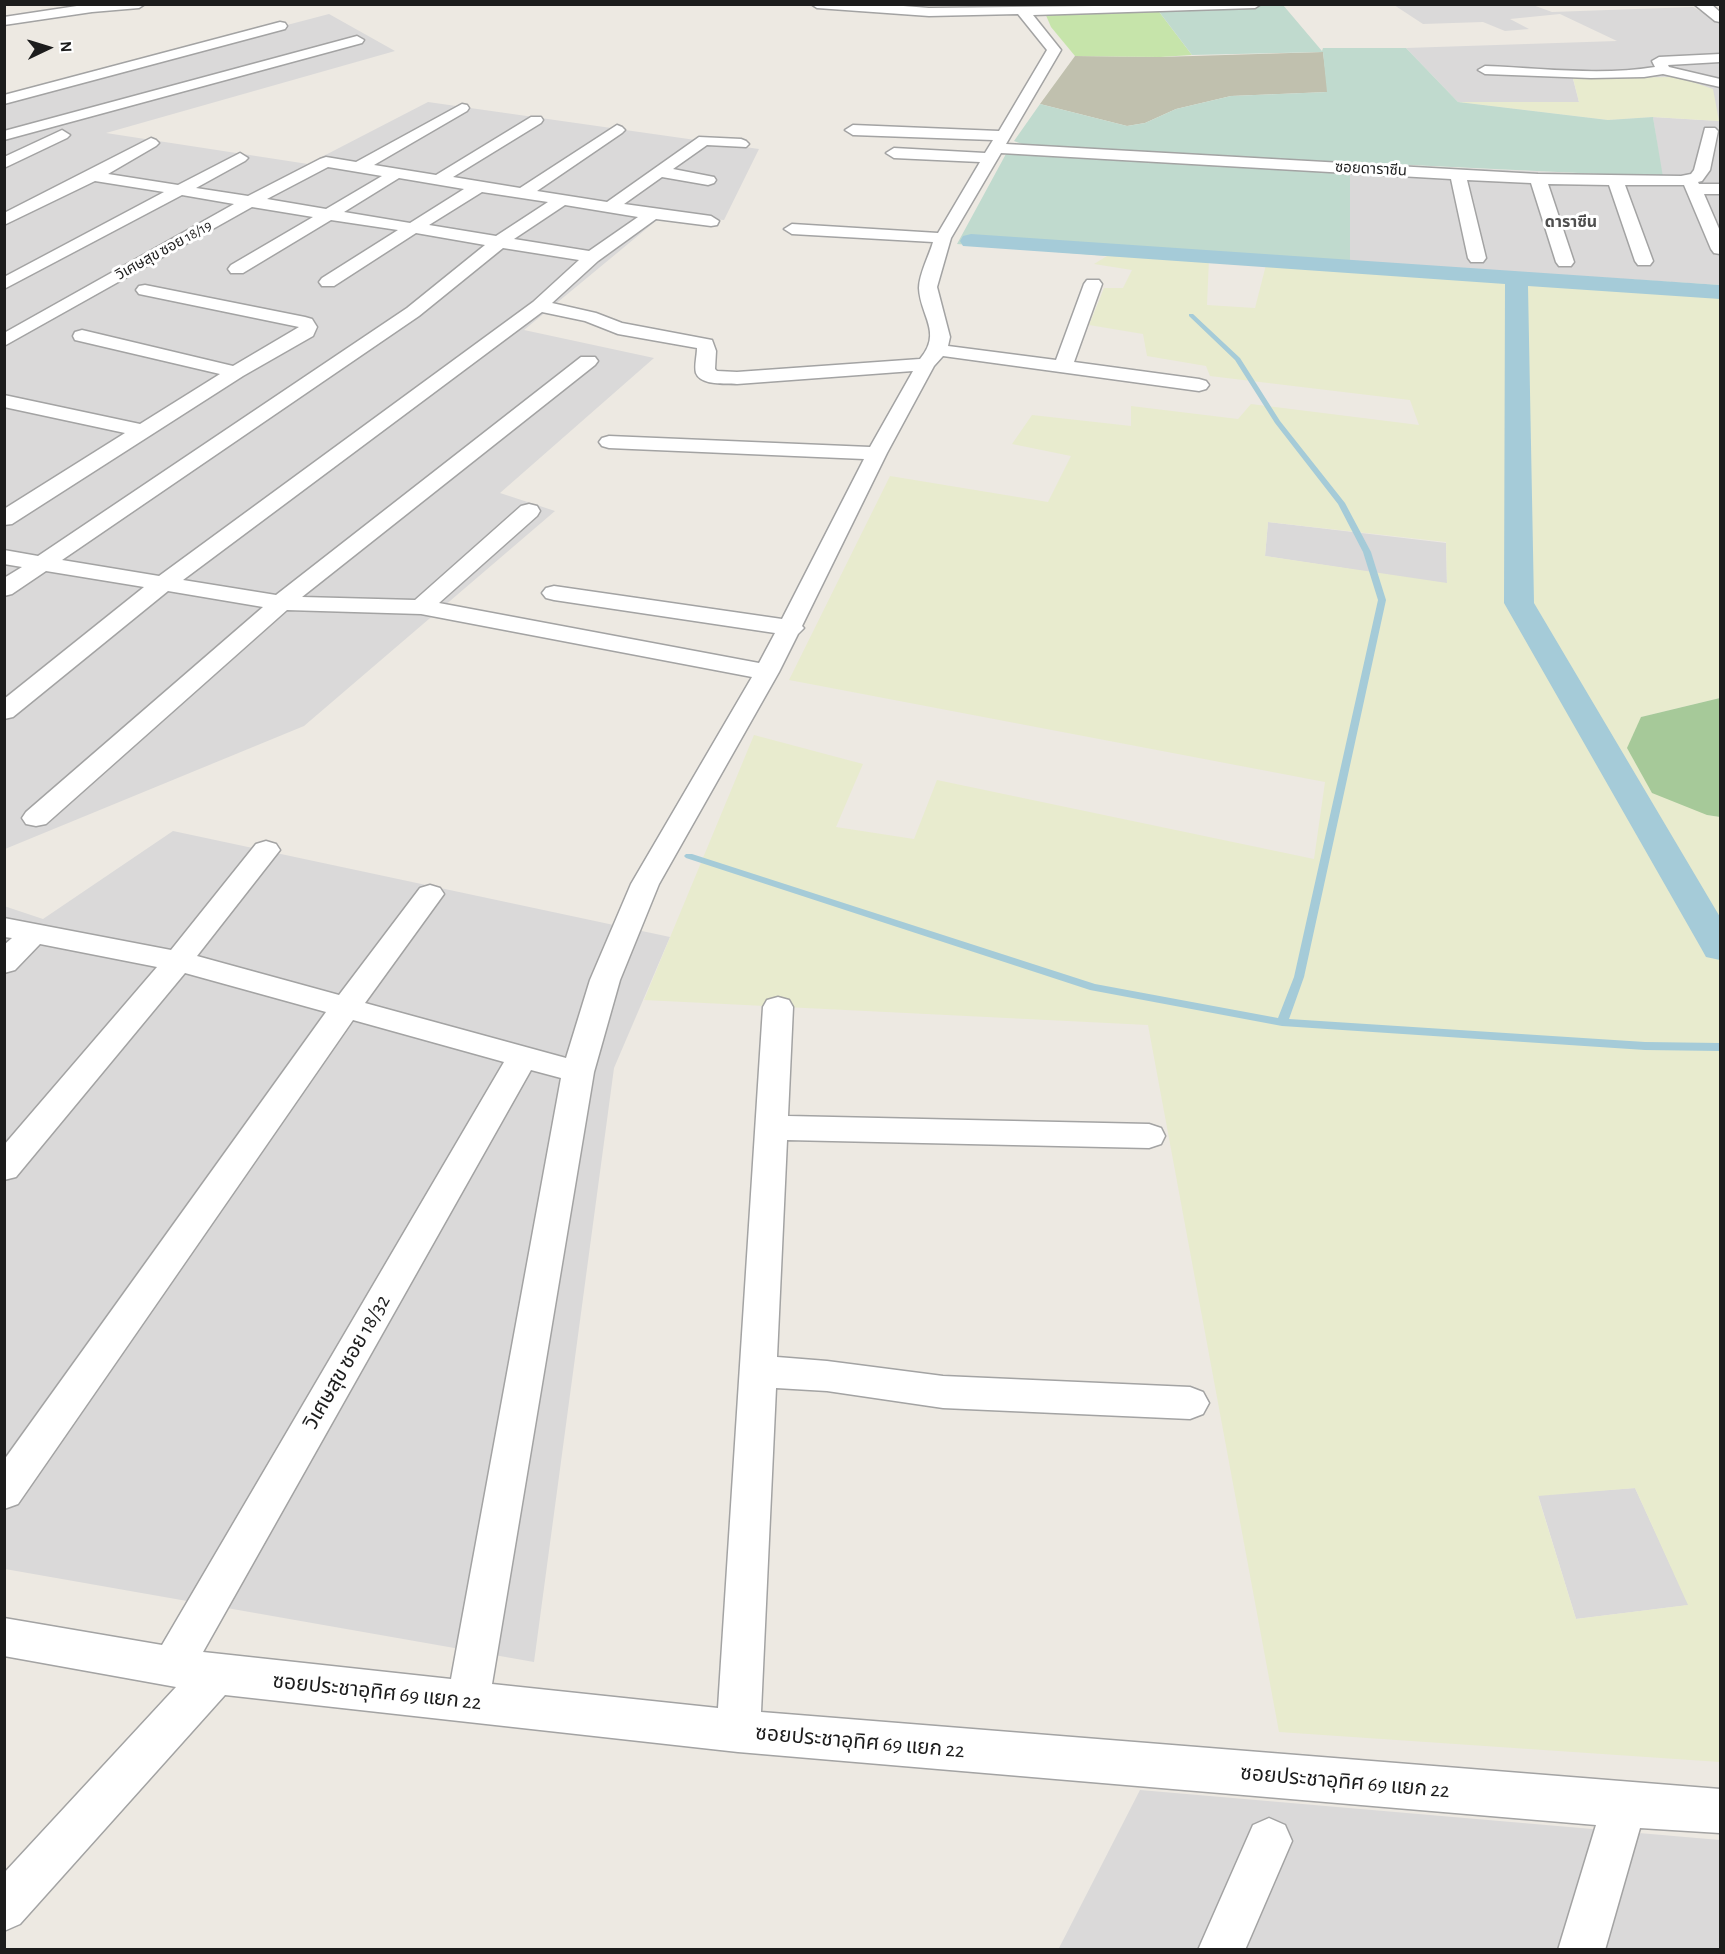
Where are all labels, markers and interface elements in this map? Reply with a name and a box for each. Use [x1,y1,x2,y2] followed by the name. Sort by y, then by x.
[18,18,78,78] north arrow
[58,41,74,53] text: N
[1335,158,1407,180] street label: ซอยดาราซีน
[1545,212,1597,232] district label: ดาราซีน
[113,216,215,284] street label: วิเศษสุข ซอย 18/19
[298,1290,396,1434] street label: วิเศษสุข ซอย 18/32
[271,1668,483,1716] street label: ซอยประชาอุทิศ 69 แยก 22
[754,1720,966,1764] street label: ซอยประชาอุทิศ 69 แยก 22
[1239,1760,1451,1804] street label: ซอยประชาอุทิศ 69 แยก 22

